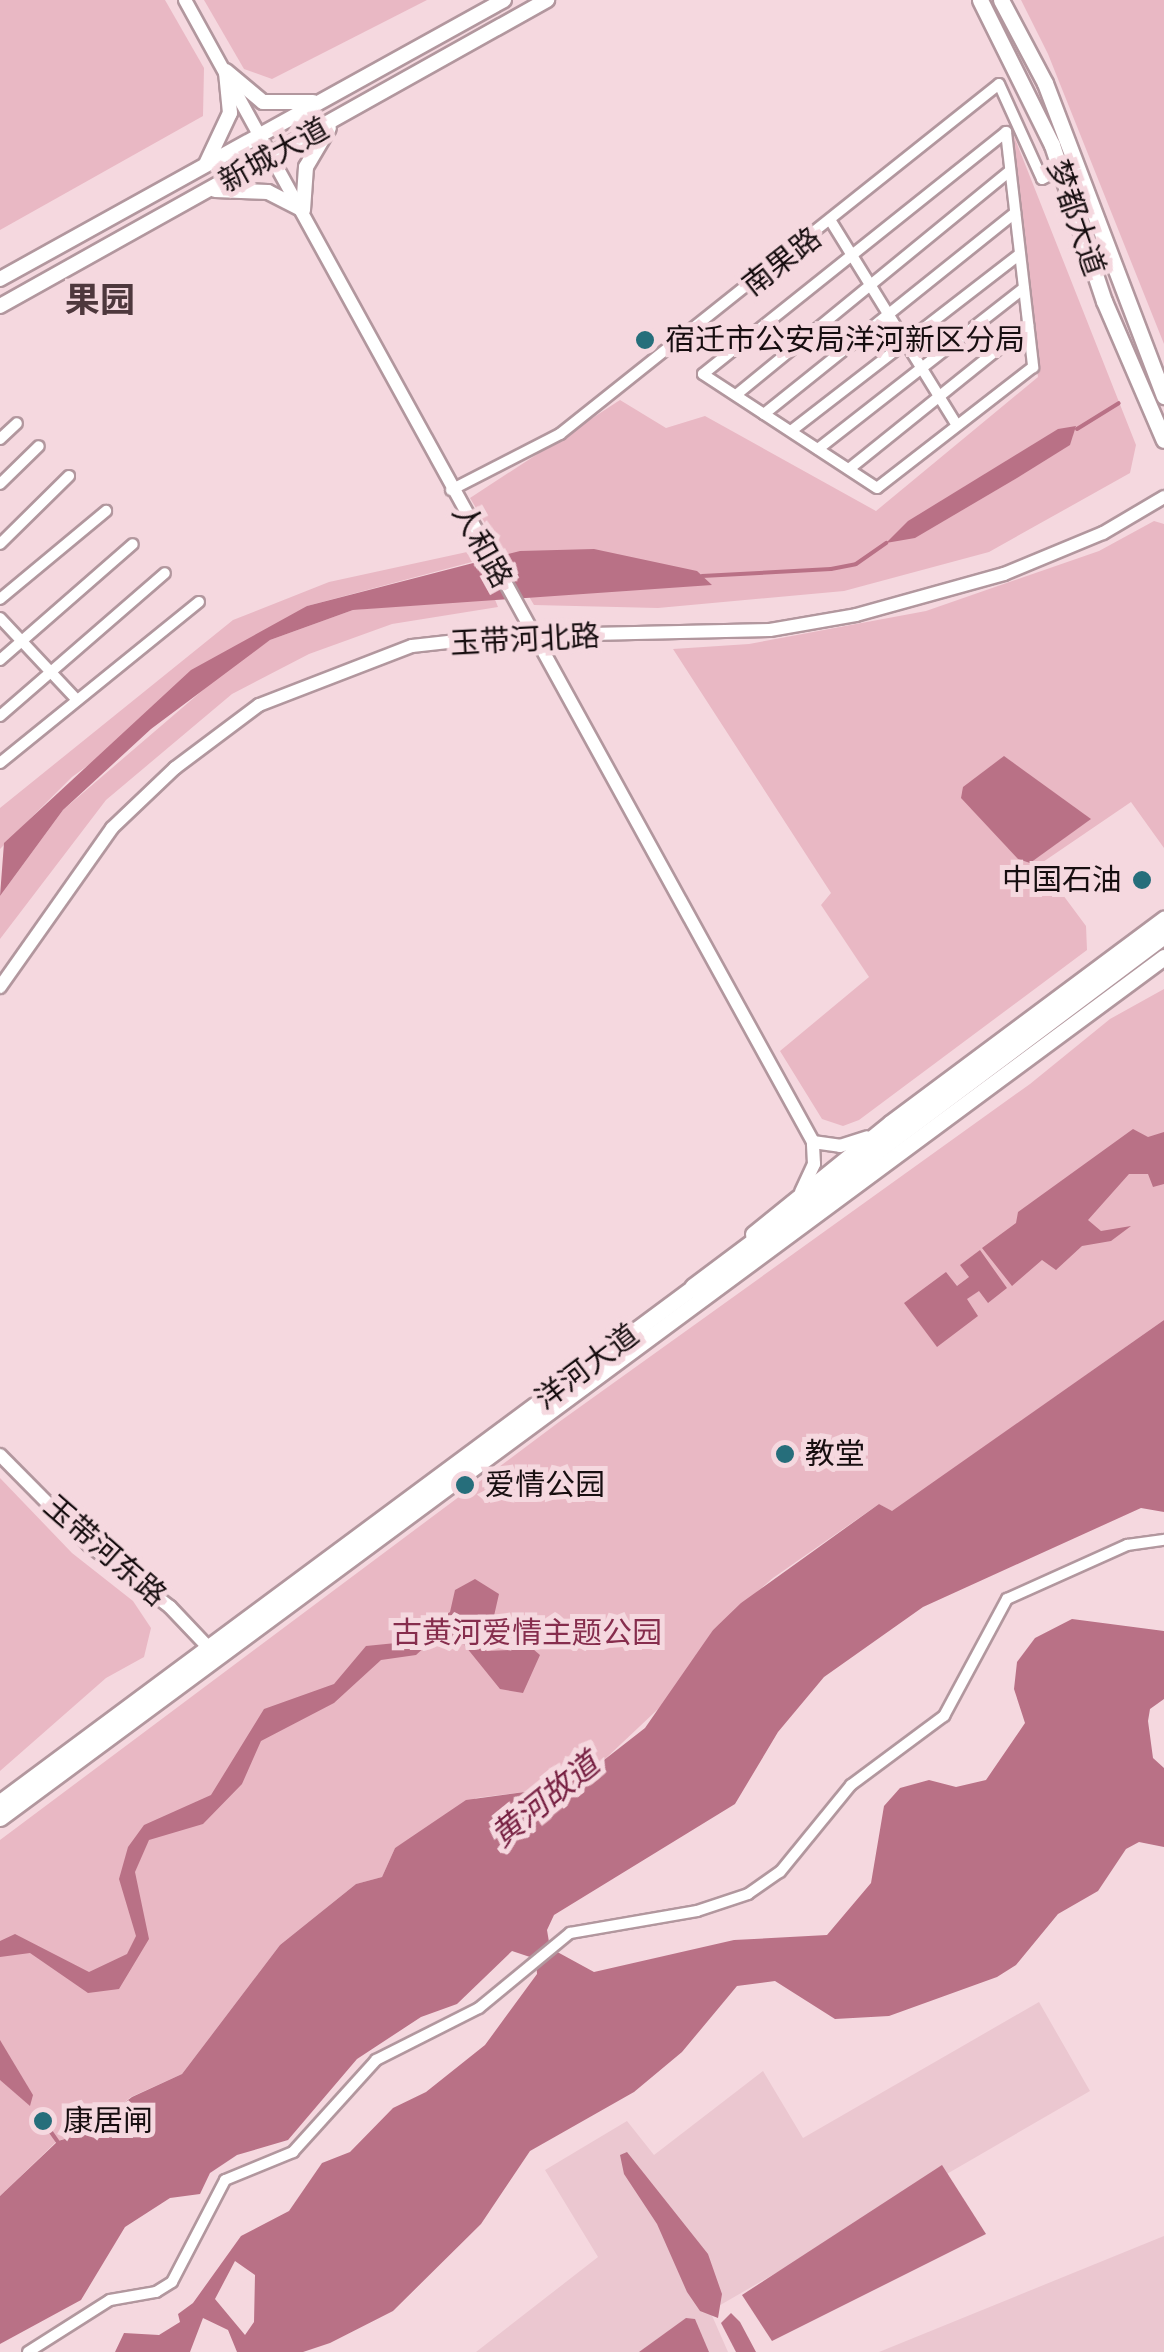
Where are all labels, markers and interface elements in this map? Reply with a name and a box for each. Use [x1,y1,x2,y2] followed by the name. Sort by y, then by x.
[213,110,335,200] street label: 新城大道
[1039,155,1113,281] street label: 梦都大道
[735,220,829,304] street label: 南果路
[65,279,135,321] district label: 果园
[665,322,1025,358] place label: 宿迁市公安局洋河新区分局
[634,329,656,351] marker: 宿迁市公安局洋河新区分局
[444,498,520,594] street label: 人和路
[449,618,601,662] street label: 玉带河北路
[1002,862,1122,898] place label: 中国石油
[1131,869,1153,891] marker: 中国石油
[528,1317,646,1417] street label: 洋河大道
[805,1436,865,1472] place label: 教堂
[774,1443,796,1465] marker: 教堂
[485,1467,605,1503] place label: 爱情公园
[454,1474,476,1496] marker: 爱情公园
[37,1488,173,1614] street label: 玉带河东路
[392,1615,662,1651] park label: 古黄河爱情主题公园
[483,1745,607,1855] water label: 黄河故道
[63,2103,153,2139] place label: 康居闸
[32,2110,54,2132] marker: 康居闸

